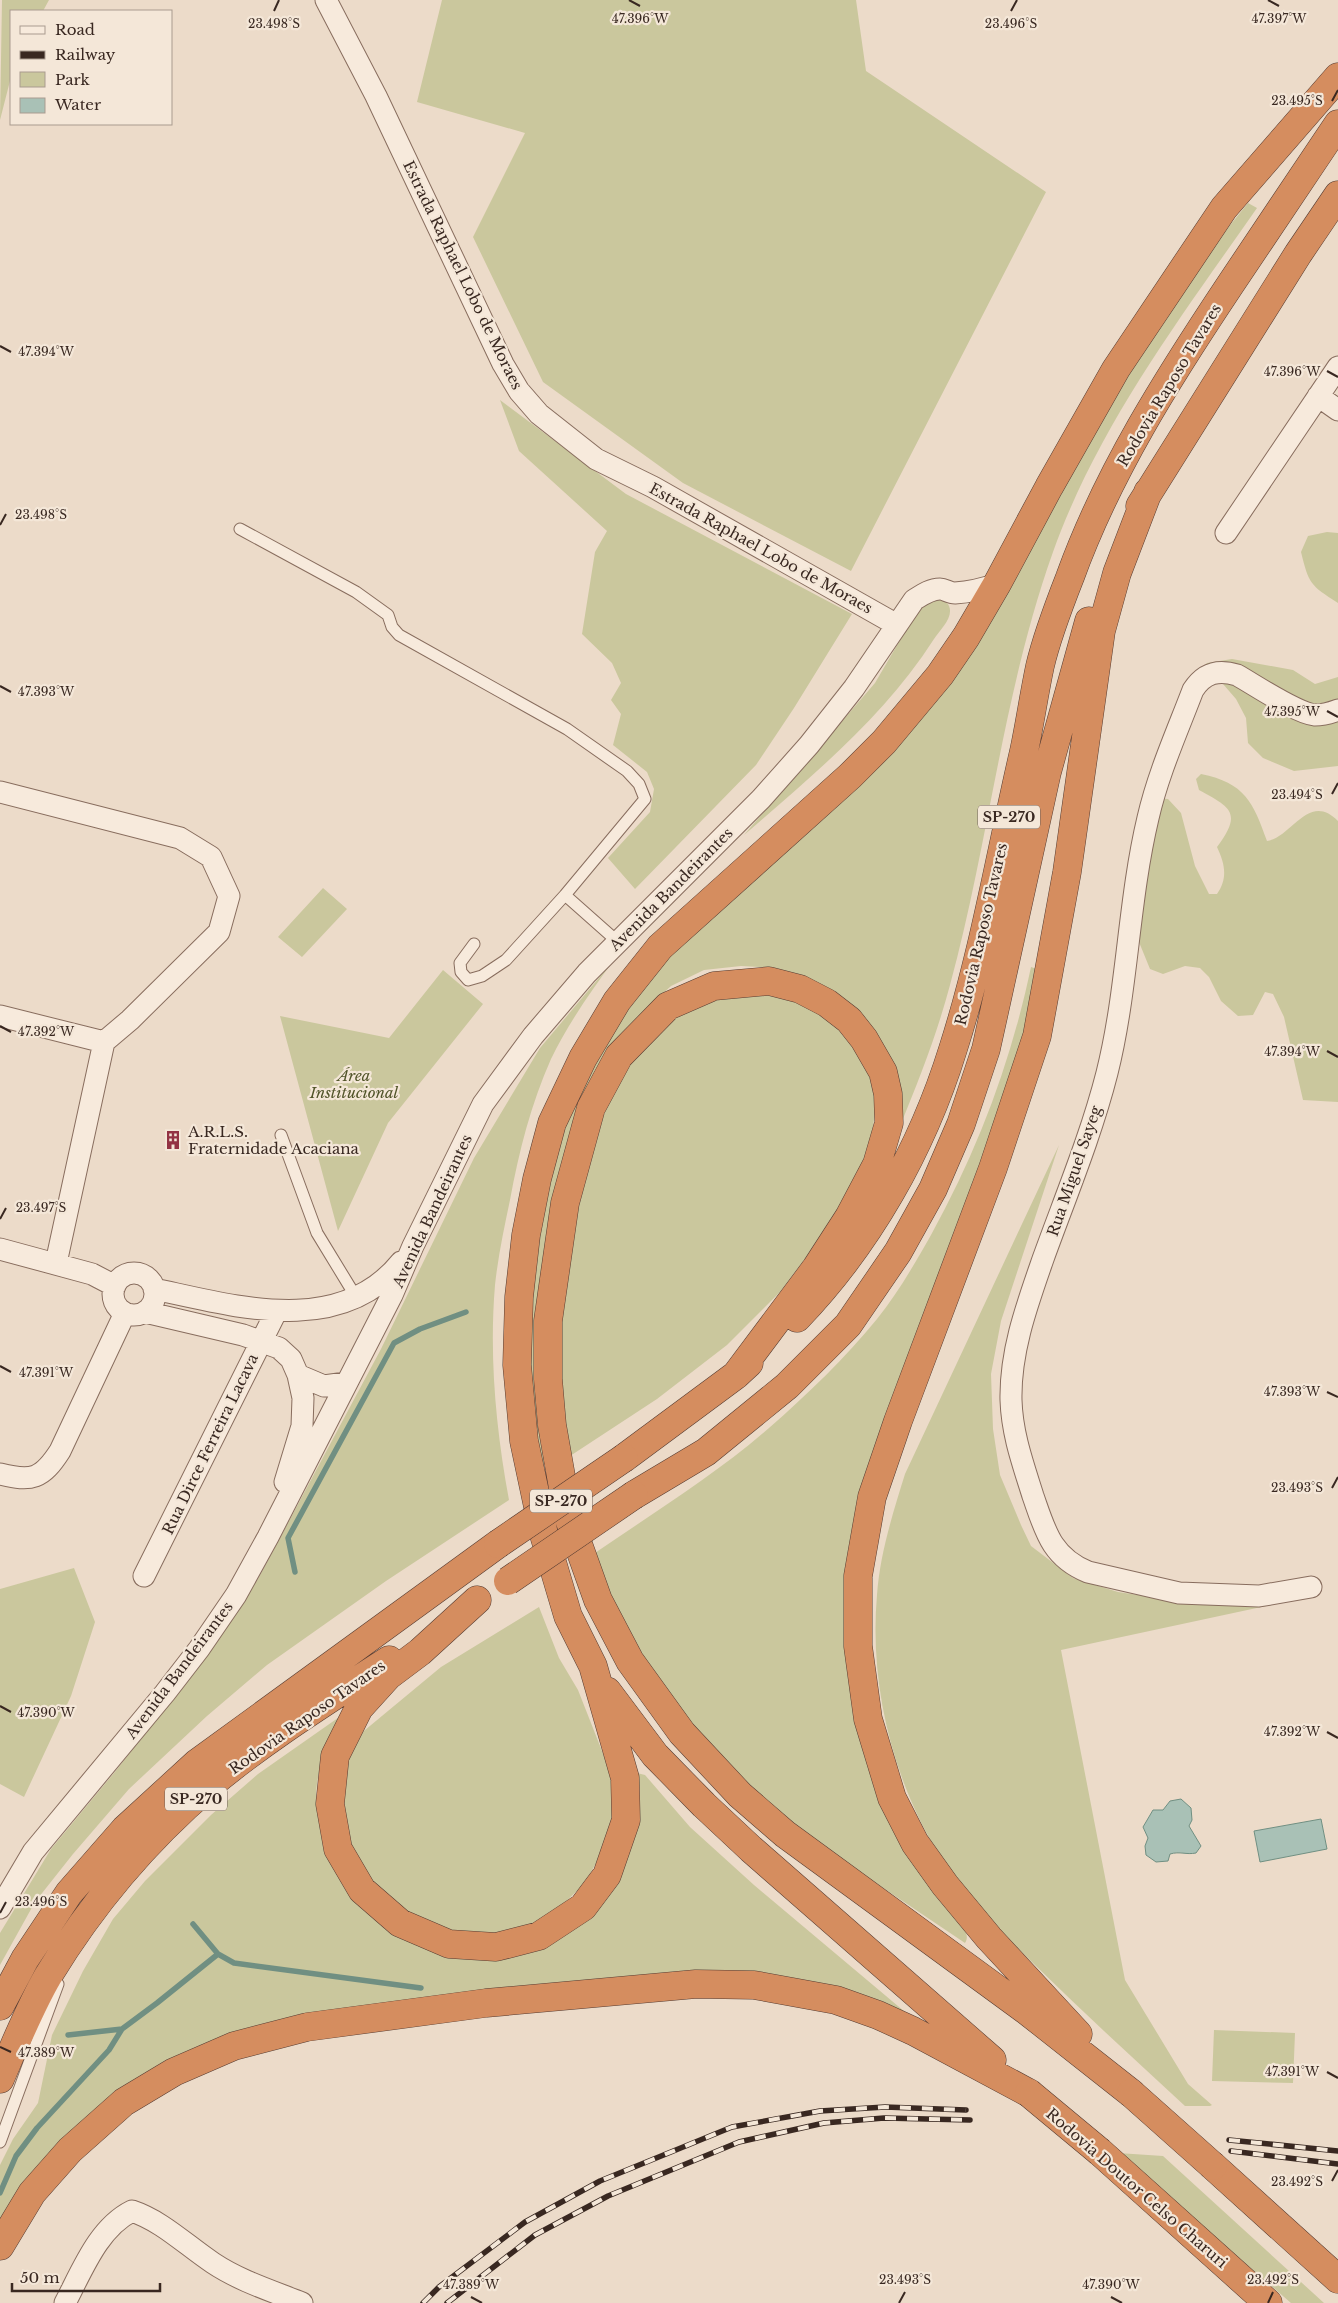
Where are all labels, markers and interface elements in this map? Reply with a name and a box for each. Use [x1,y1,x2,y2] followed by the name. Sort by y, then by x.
[10,10,172,125] legend
[612,11,669,26] text: 47.396°W
[1252,11,1307,26] text: 47.397°W
[248,16,300,31] text: 23.498°S
[985,16,1037,31] text: 23.496°S
[55,20,95,39] text: Road
[55,45,116,64] text: Railway
[55,70,91,89] text: Park
[1271,93,1323,108] text: 23.495°S
[54,95,102,114] text: Water
[399,157,527,393] street label: Estrada Raphael Lobo de Moraes
[1113,300,1225,470] street label: Rodovia Raposo Tavares
[18,344,75,359] text: 47.394°W
[1264,364,1321,379] text: 47.396°W
[646,479,876,618] street label: Estrada Raphael Lobo de Moraes
[15,507,67,522] text: 23.498°S
[18,684,75,699] text: 47.393°W
[1264,704,1321,719] text: 47.395°W
[1271,787,1323,802] text: 23.494°S
[978,806,1040,829] road number: SP-270
[605,823,737,955] street label: Avenida Bandeirantes
[951,841,1011,1027] street label: Rodovia Raposo Tavares
[18,1024,75,1039] text: 47.392°W
[1264,1044,1321,1059] text: 47.394°W
[309,1066,398,1102] park label: Área Institucional
[1043,1102,1106,1239] street label: Rua Miguel Sayeg
[187,1122,360,1158] place label: A.R.L.S. Fraternidade Acaciana
[162,1129,184,1151] building icon: A.R.L.S. Fraternidade Acaciana
[388,1131,476,1292] street label: Avenida Bandeirantes
[16,1200,67,1215] text: 23.497°S
[158,1350,262,1537] street label: Rua Dirce Ferreira Lacava
[19,1365,74,1380] text: 47.391°W
[1264,1384,1321,1399] text: 47.393°W
[1271,1480,1323,1495] text: 23.493°S
[530,1490,592,1512] road number: SP-270
[121,1597,237,1743] street label: Avenida Bandeirantes
[225,1656,389,1778] street label: Rodovia Raposo Tavares
[17,1705,76,1720] text: 47.390°W
[1264,1724,1321,1739] text: 47.392°W
[165,1788,227,1810] road number: SP-270
[15,1894,67,1909] text: 23.496°S
[18,2045,75,2060] text: 47.389°W
[1265,2064,1320,2079] text: 47.391°W
[1042,2104,1232,2272] street label: Rodovia Doutor Celso Charuri
[1271,2174,1323,2189] text: 23.492°S
[12,2260,160,2292] scale bar
[20,2268,60,2287] text: 50 m
[879,2272,931,2287] text: 23.493°S
[1247,2272,1299,2287] text: 23.492°S
[443,2277,500,2292] text: 47.389°W
[1082,2277,1141,2292] text: 47.390°W

